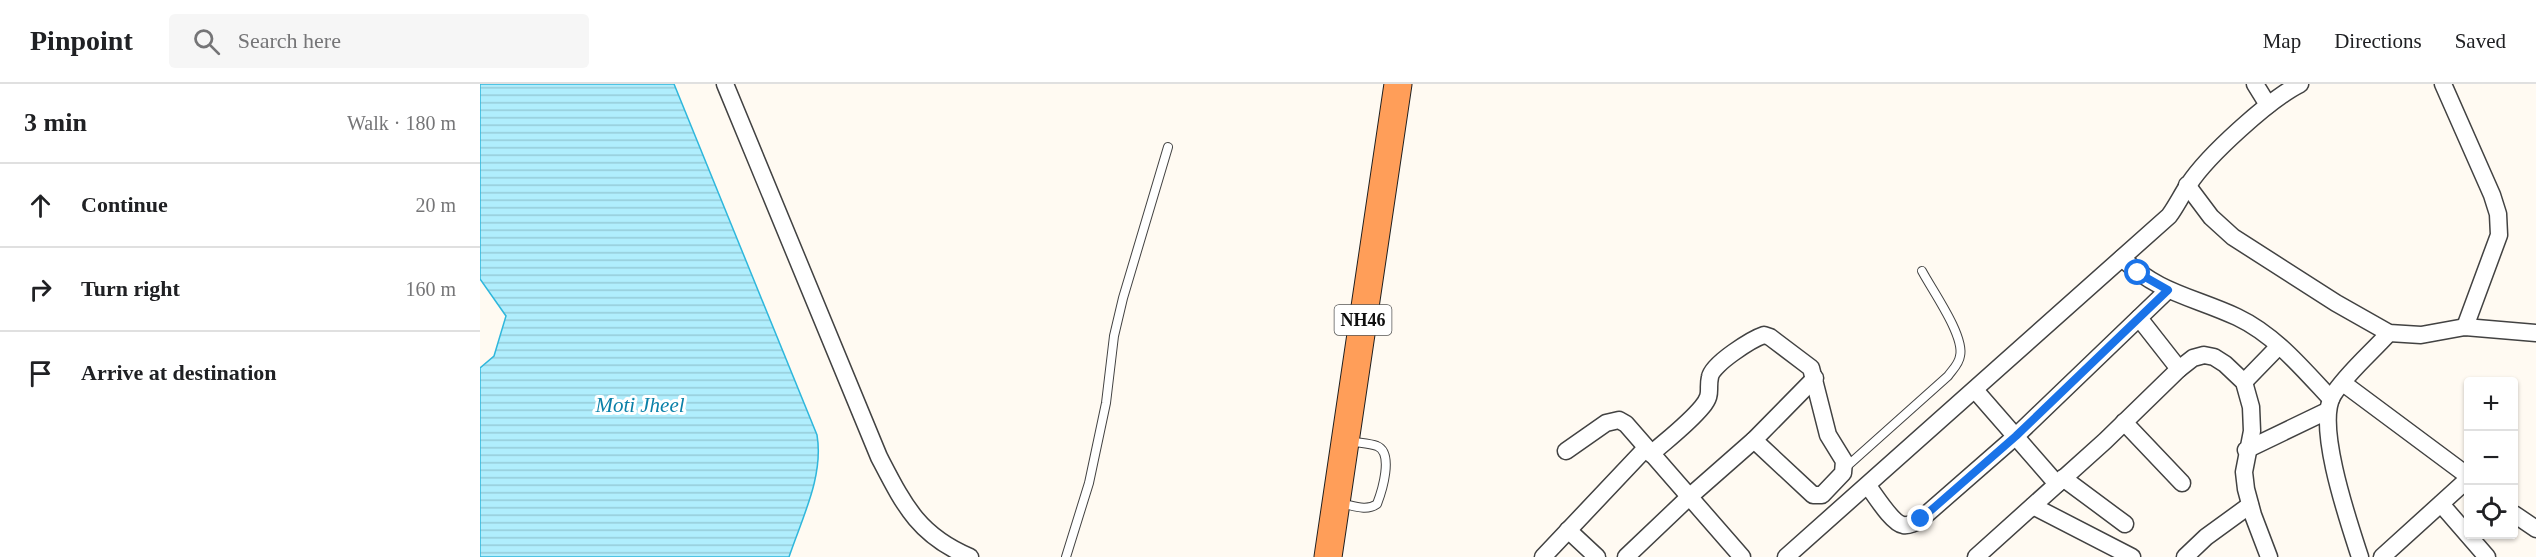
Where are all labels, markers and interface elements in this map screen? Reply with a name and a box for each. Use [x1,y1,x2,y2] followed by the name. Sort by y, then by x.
[169,14,589,68] search box
[30,25,133,56] text: Pinpoint
[190,25,223,58] icon: search
[238,28,341,53] text: Search here
[2263,29,2301,53] text: Map
[2334,29,2422,53] text: Directions
[2455,29,2506,53] text: Saved
[24,108,87,137] text: 3 min
[347,112,456,134] text: Walk · 180 m
[24,189,57,222] icon: ahead
[81,192,168,217] text: Continue
[415,194,456,216] text: 20 m
[2124,259,2150,285] route start
[24,273,57,306] icon: right
[81,276,180,301] text: Turn right
[405,278,456,300] text: 160 m
[1334,305,1392,335] road number: NH46
[24,357,57,390] icon: arrive
[81,360,277,385] text: Arrive at destination
[2464,377,2518,539] map controls
[2464,377,2518,431] button: +
[594,393,685,417] water label: Moti Jheel
[2464,431,2518,485] button: −
[2464,485,2518,539] button: locate
[1907,505,1933,531] route end

